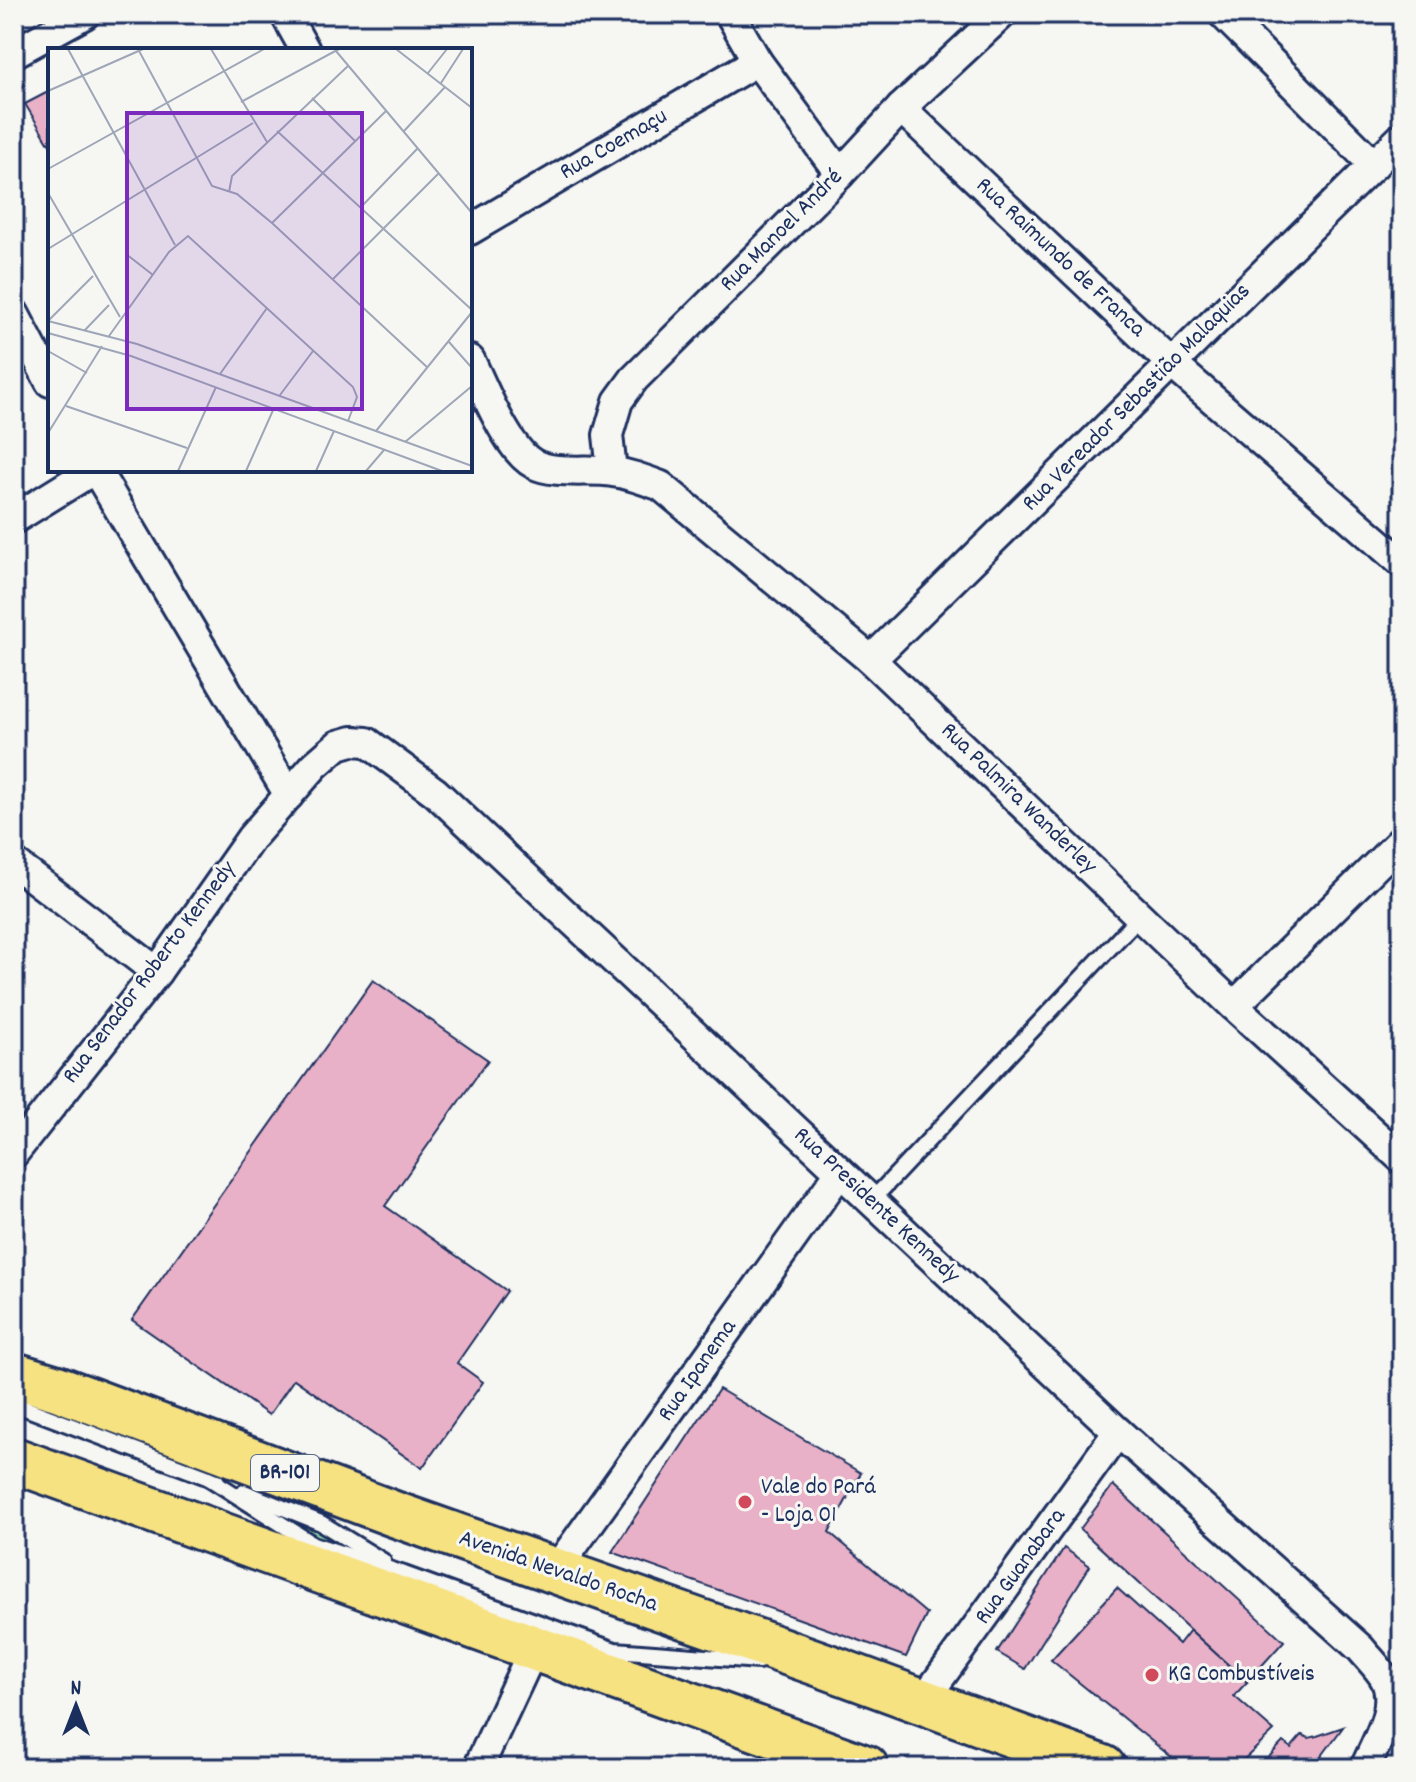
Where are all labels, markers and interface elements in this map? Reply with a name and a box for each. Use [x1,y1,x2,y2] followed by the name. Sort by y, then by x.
[48,48,472,472] inset map
[554,100,674,190] street label: Rua Coemaçu
[713,162,851,300] street label: Rua Manoel André
[967,170,1153,347] street label: Rua Raimundo de Franca
[1015,276,1259,520] street label: Rua Vereador Sebastião Malaquias
[932,715,1105,884] street label: Rua Palmira Wanderley
[55,853,246,1092] street label: Rua Senador Roberto Kennedy
[785,1120,968,1293] street label: Rua Presidente Kennedy
[650,1312,746,1429] street label: Rua Ipanema
[251,1455,319,1491] road number: BR-101
[761,1471,876,1533] place label: Vale do Pará - Loja 01
[736,1493,754,1511] marker: Vale do Pará - Loja 01
[967,1501,1075,1632] street label: Rua Guanabara
[454,1522,663,1622] street label: Avenida Nevaldo Rocha
[1168,1658,1315,1692] place label: KG Combustíveis
[36,1666,116,1746] north arrow
[1143,1666,1161,1684] marker: KG Combustíveis
[71,1674,82,1705] text: N

